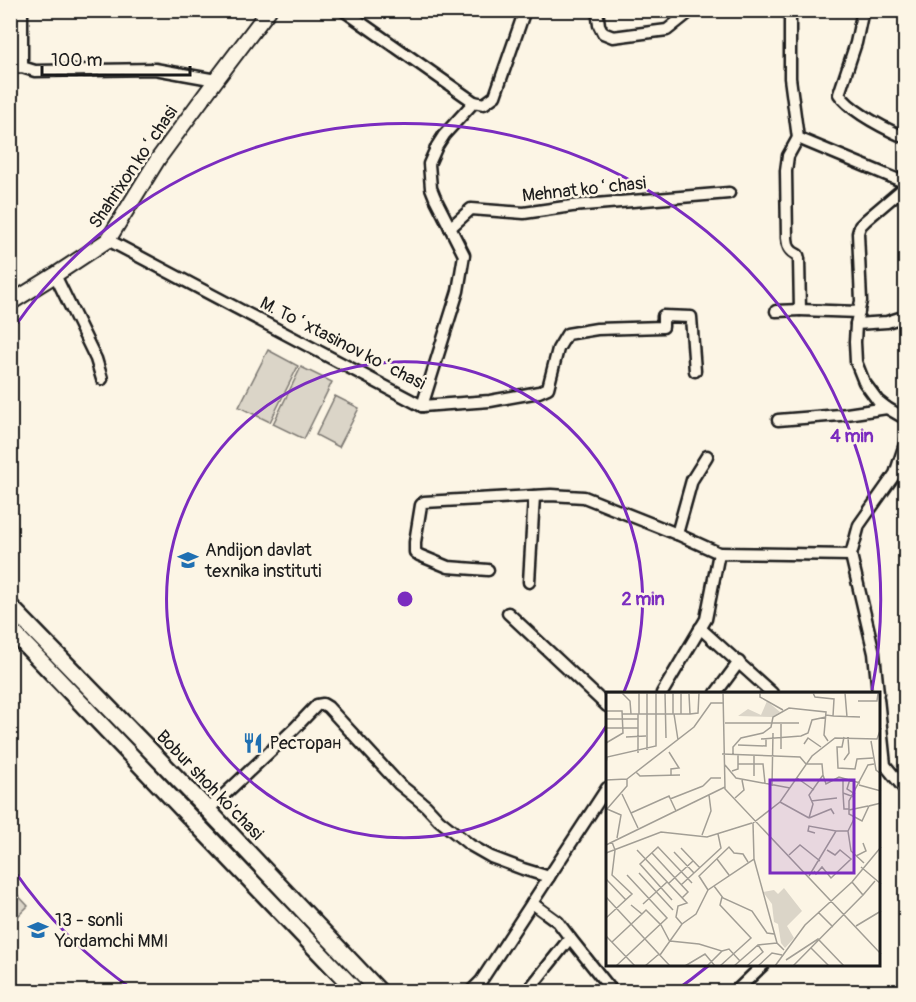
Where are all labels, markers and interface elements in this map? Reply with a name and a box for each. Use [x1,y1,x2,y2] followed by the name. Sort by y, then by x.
[42,39,190,77] scale bar
[51,49,103,72] text: 100 m
[84,102,183,233] street label: Shahrixon koʻchasi
[521,172,647,207] street label: Mehnat koʻchasi
[256,292,430,395] street label: M. Toʻxtasinov koʻchasi
[830,425,874,448] text: 4 min
[204,539,321,583] place label: Andijon davlat texnika instituti
[176,548,200,572] school or university icon: Andijon davlat texnika instituti
[621,588,665,611] text: 2 min
[395,589,415,609] centre of rings
[606,692,880,966] inset map
[151,725,268,845] street label: Bobur shoh ko'chasi
[241,731,265,755] restaurant icon: Ресторан
[270,732,341,755] place label: Ресторан
[54,909,169,953] place label: 13 - sonli Yordamchi MMI
[26,918,50,942] school or university icon: 13 - sonli Yordamchi MMI

